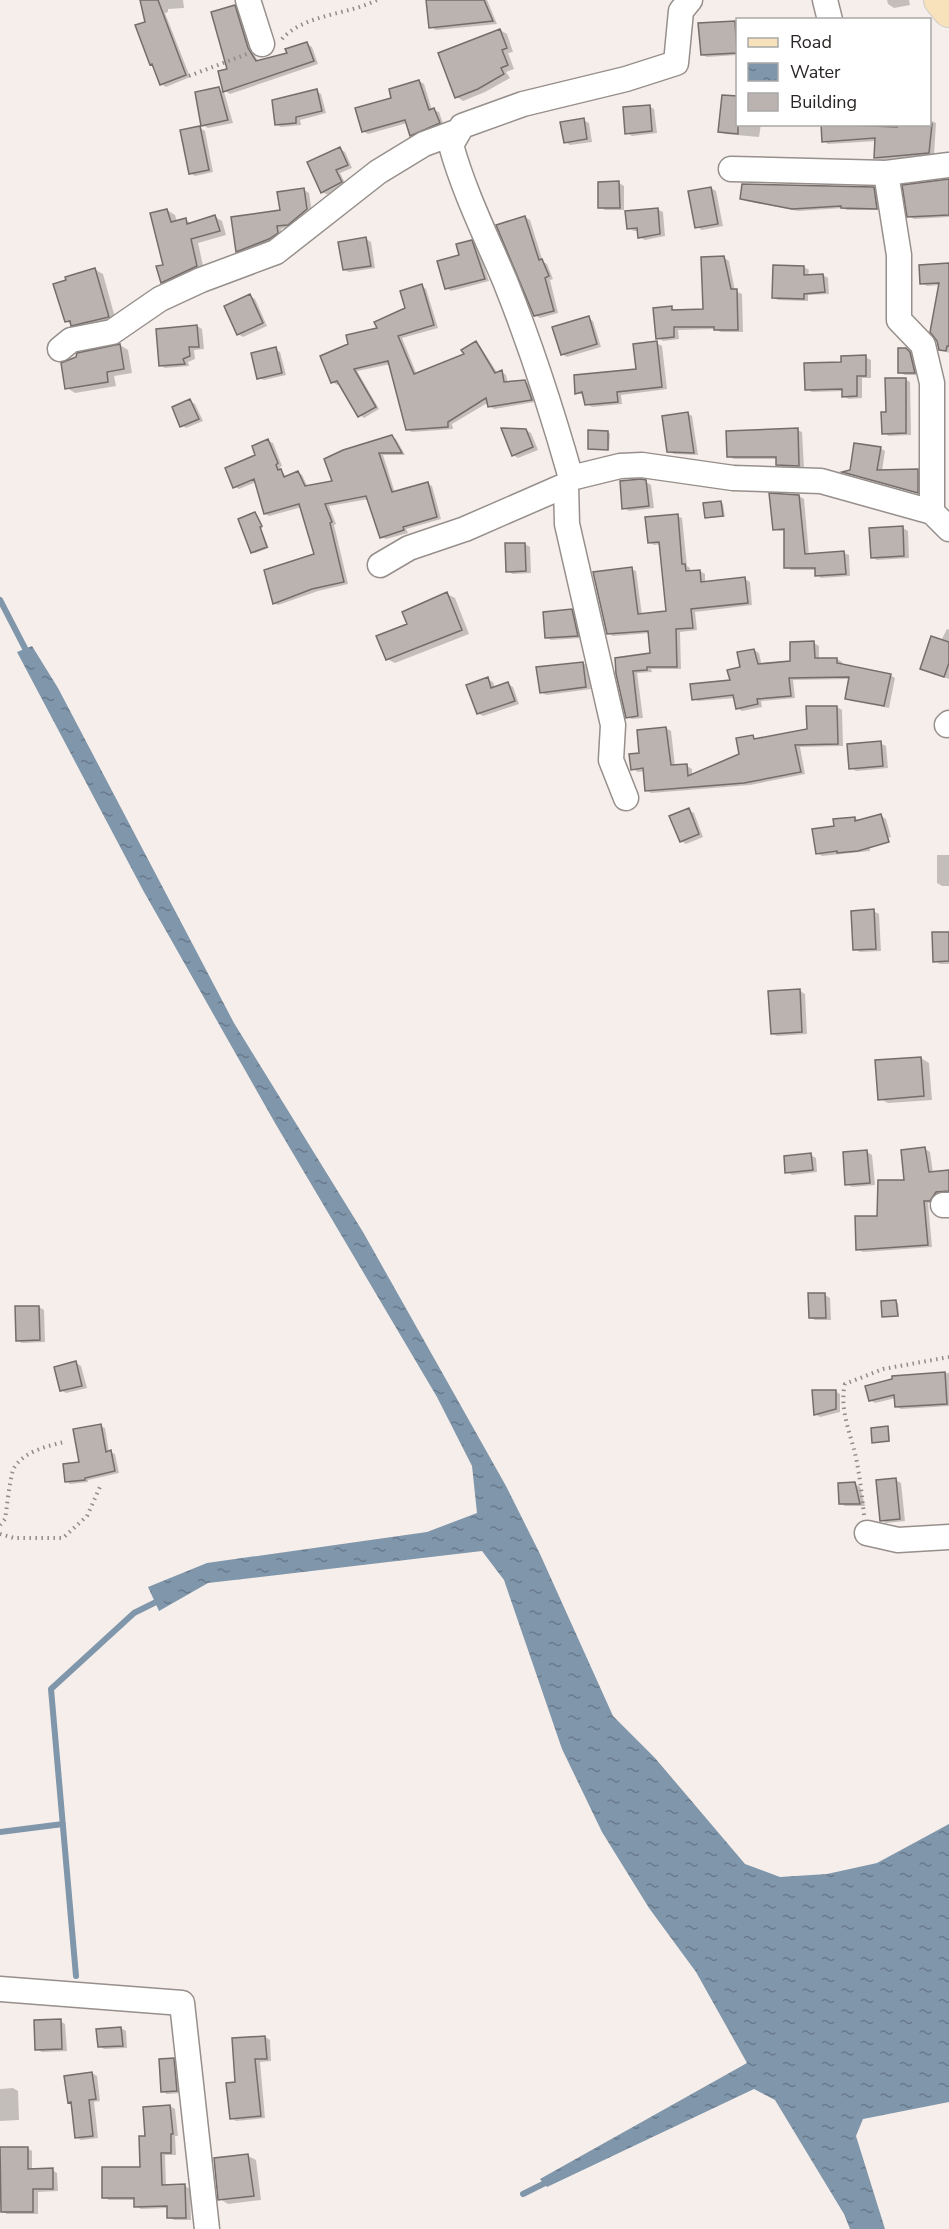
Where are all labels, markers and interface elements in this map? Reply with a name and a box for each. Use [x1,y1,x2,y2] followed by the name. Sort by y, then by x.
[736,18,931,126] legend
[790,30,832,54] text: Road
[790,60,841,84] text: Water
[790,90,857,114] text: Building

